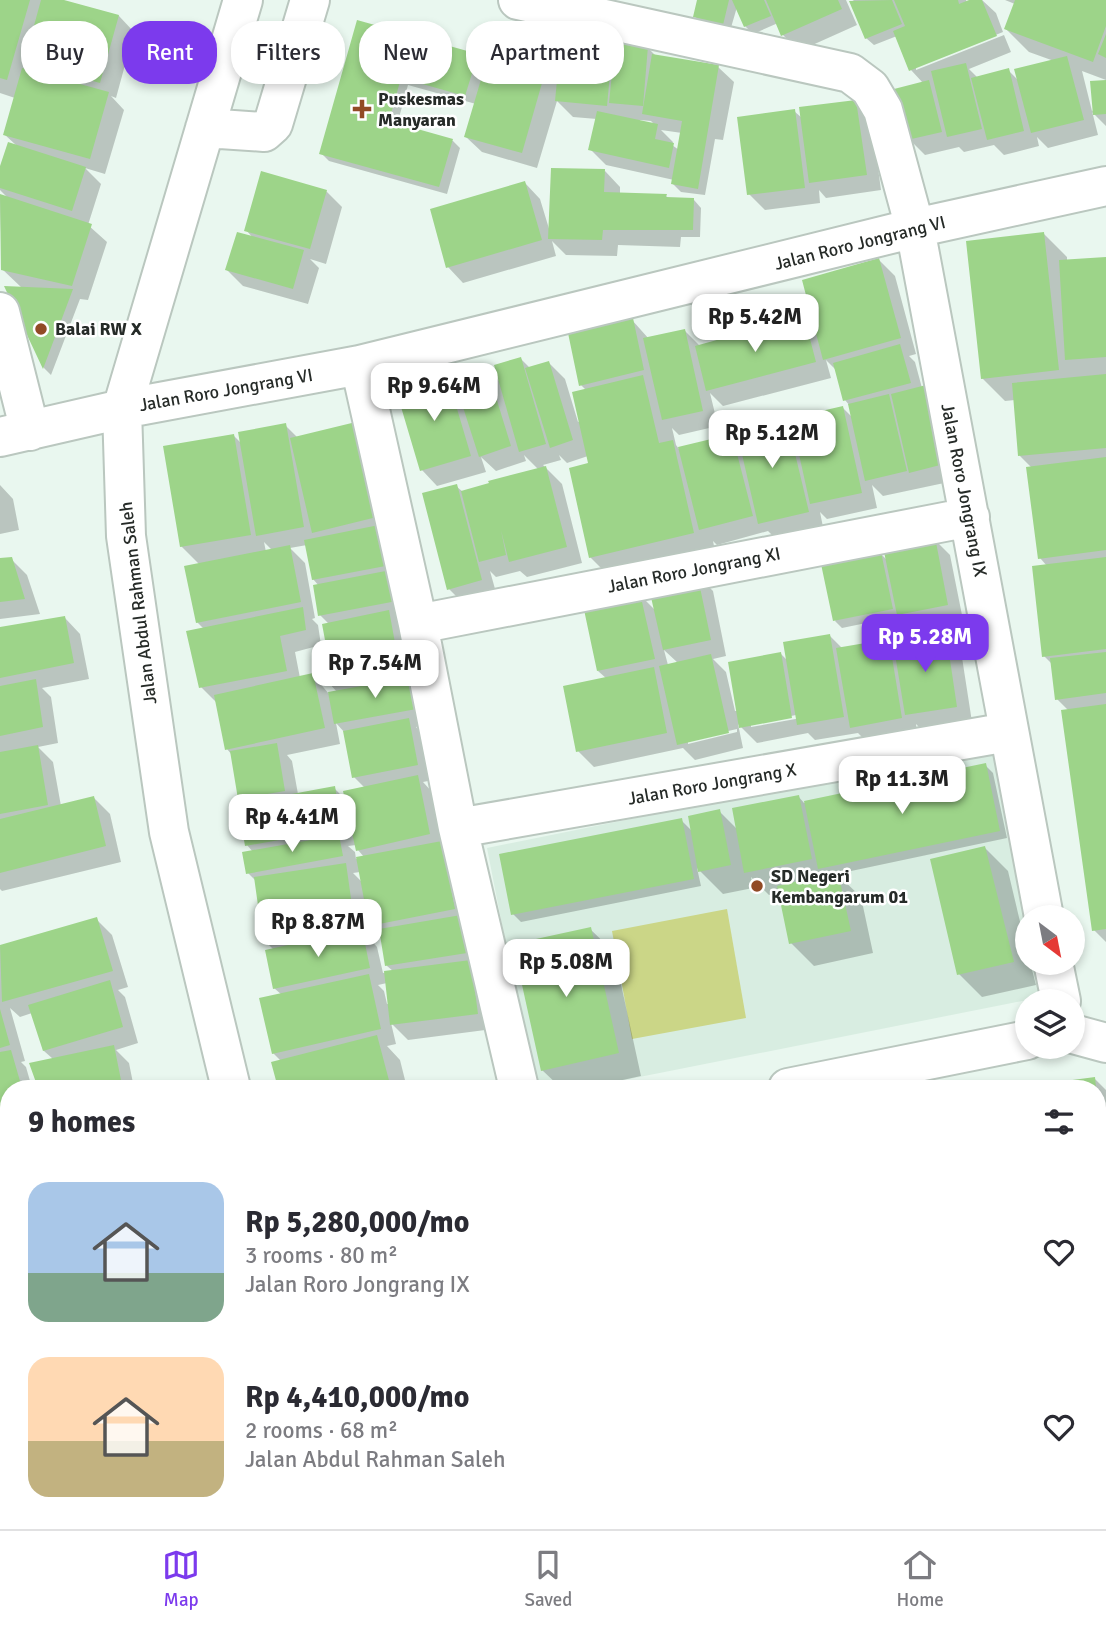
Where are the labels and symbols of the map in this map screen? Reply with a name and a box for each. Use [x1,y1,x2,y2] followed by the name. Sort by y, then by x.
[378,88,464,131] place label: Puskesmas Manyaran
[352,99,372,119] marker: Puskesmas Manyaran
[772,211,948,275] street label: Jalan Roro Jongrang VI
[683,294,827,354] pin: Rp 5.42M
[55,318,142,340] place label: Balai RW X
[33,321,49,337] marker: Balai RW X
[138,364,314,416] street label: Jalan Roro Jongrang VI
[362,364,506,423] pin: Rp 9.64M
[936,402,992,579] street label: Jalan Roro Jongrang IX
[700,410,844,470] pin: Rp 5.12M
[115,500,161,706] street label: Jalan Abdul Rahman Saleh
[606,542,782,598] street label: Jalan Roro Jongrang XI
[853,614,997,674] pin: Rp 5.28M
[303,640,447,700] pin: Rp 7.54M
[830,756,974,816] pin: Rp 11.3M
[626,758,798,810] street label: Jalan Roro Jongrang X
[220,794,364,854] pin: Rp 4.41M
[771,865,908,908] place label: SD Negeri Kembangarum 01
[749,878,765,894] marker: SD Negeri Kembangarum 01
[246,900,390,959] pin: Rp 8.87M
[1015,905,1085,975] north arrow
[494,940,638,999] pin: Rp 5.08M

